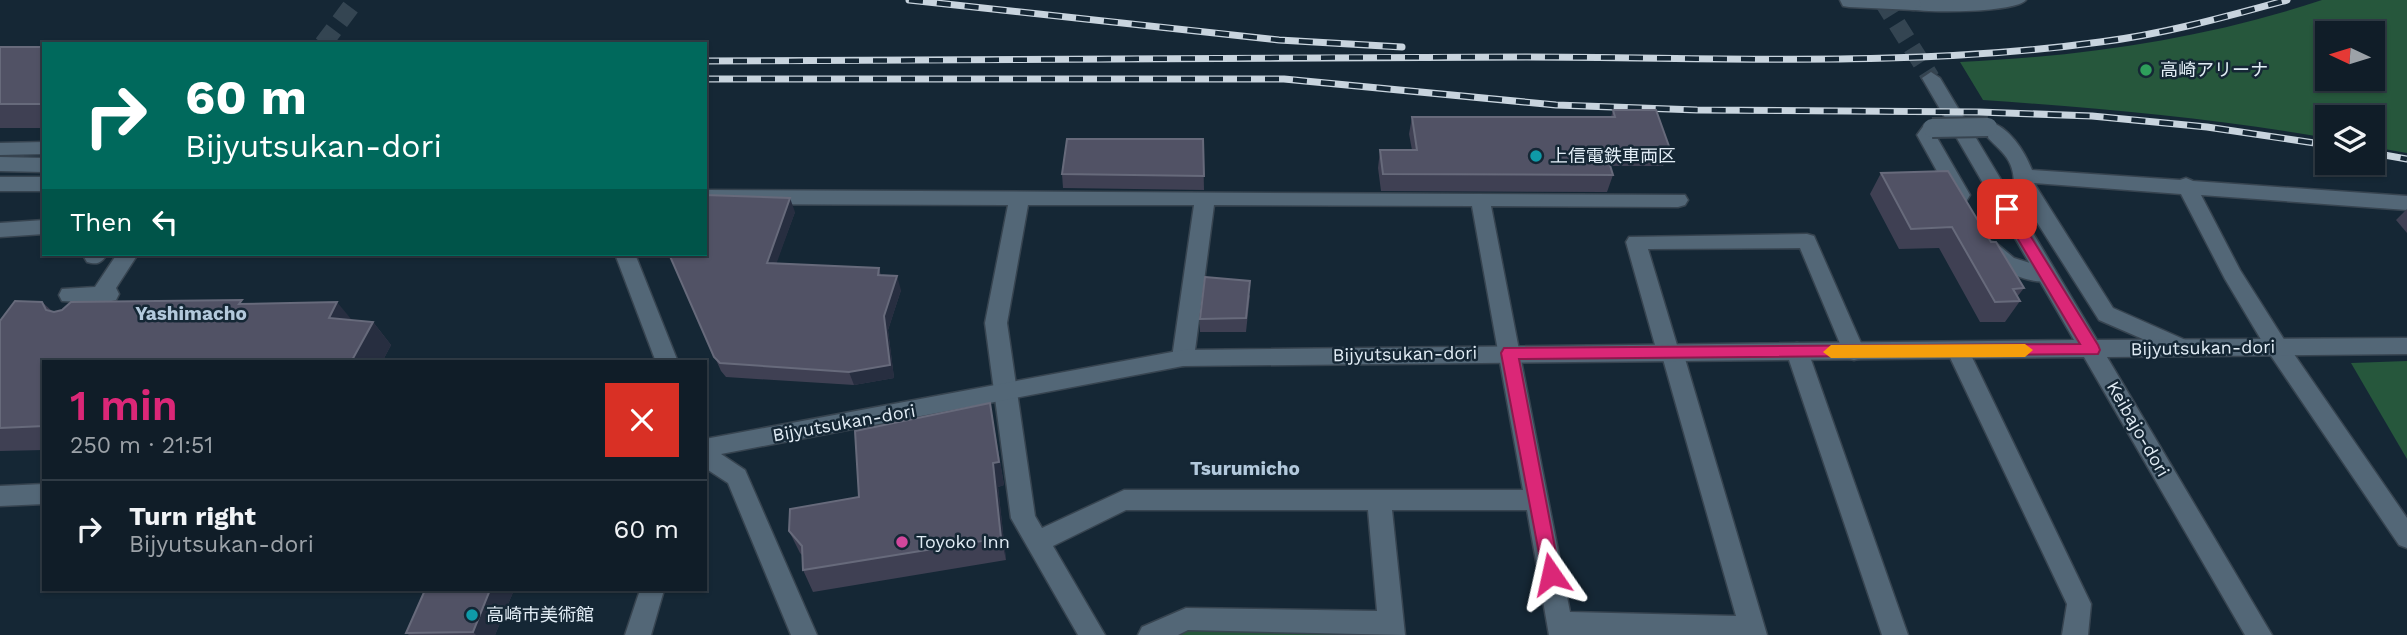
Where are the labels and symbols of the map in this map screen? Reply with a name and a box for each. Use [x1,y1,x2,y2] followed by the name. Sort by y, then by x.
[2315,21,2385,91] north arrow
[2160,59,2268,80] place label: 高崎アリーナ
[2138,62,2154,78] marker: 高崎アリーナ
[1550,145,1676,166] place label: 上信電鉄車両区
[1528,148,1544,164] marker: 上信電鉄車両区
[1977,179,2037,239] pin
[135,302,247,325] district label: Yashimacho
[2131,336,2275,359] street label: Bijyutsukan-dori
[1333,342,1477,365] street label: Bijyutsukan-dori
[2103,377,2174,480] street label: Keibajo-dori
[771,400,917,445] street label: Bijyutsukan-dori
[1190,457,1300,480] district label: Tsurumicho
[916,531,1010,552] place label: Toyoko Inn
[894,534,910,550] marker: Toyoko Inn
[1514,537,1588,611] position arrow
[486,604,594,625] place label: 高崎市美術館
[464,607,480,623] marker: 高崎市美術館

